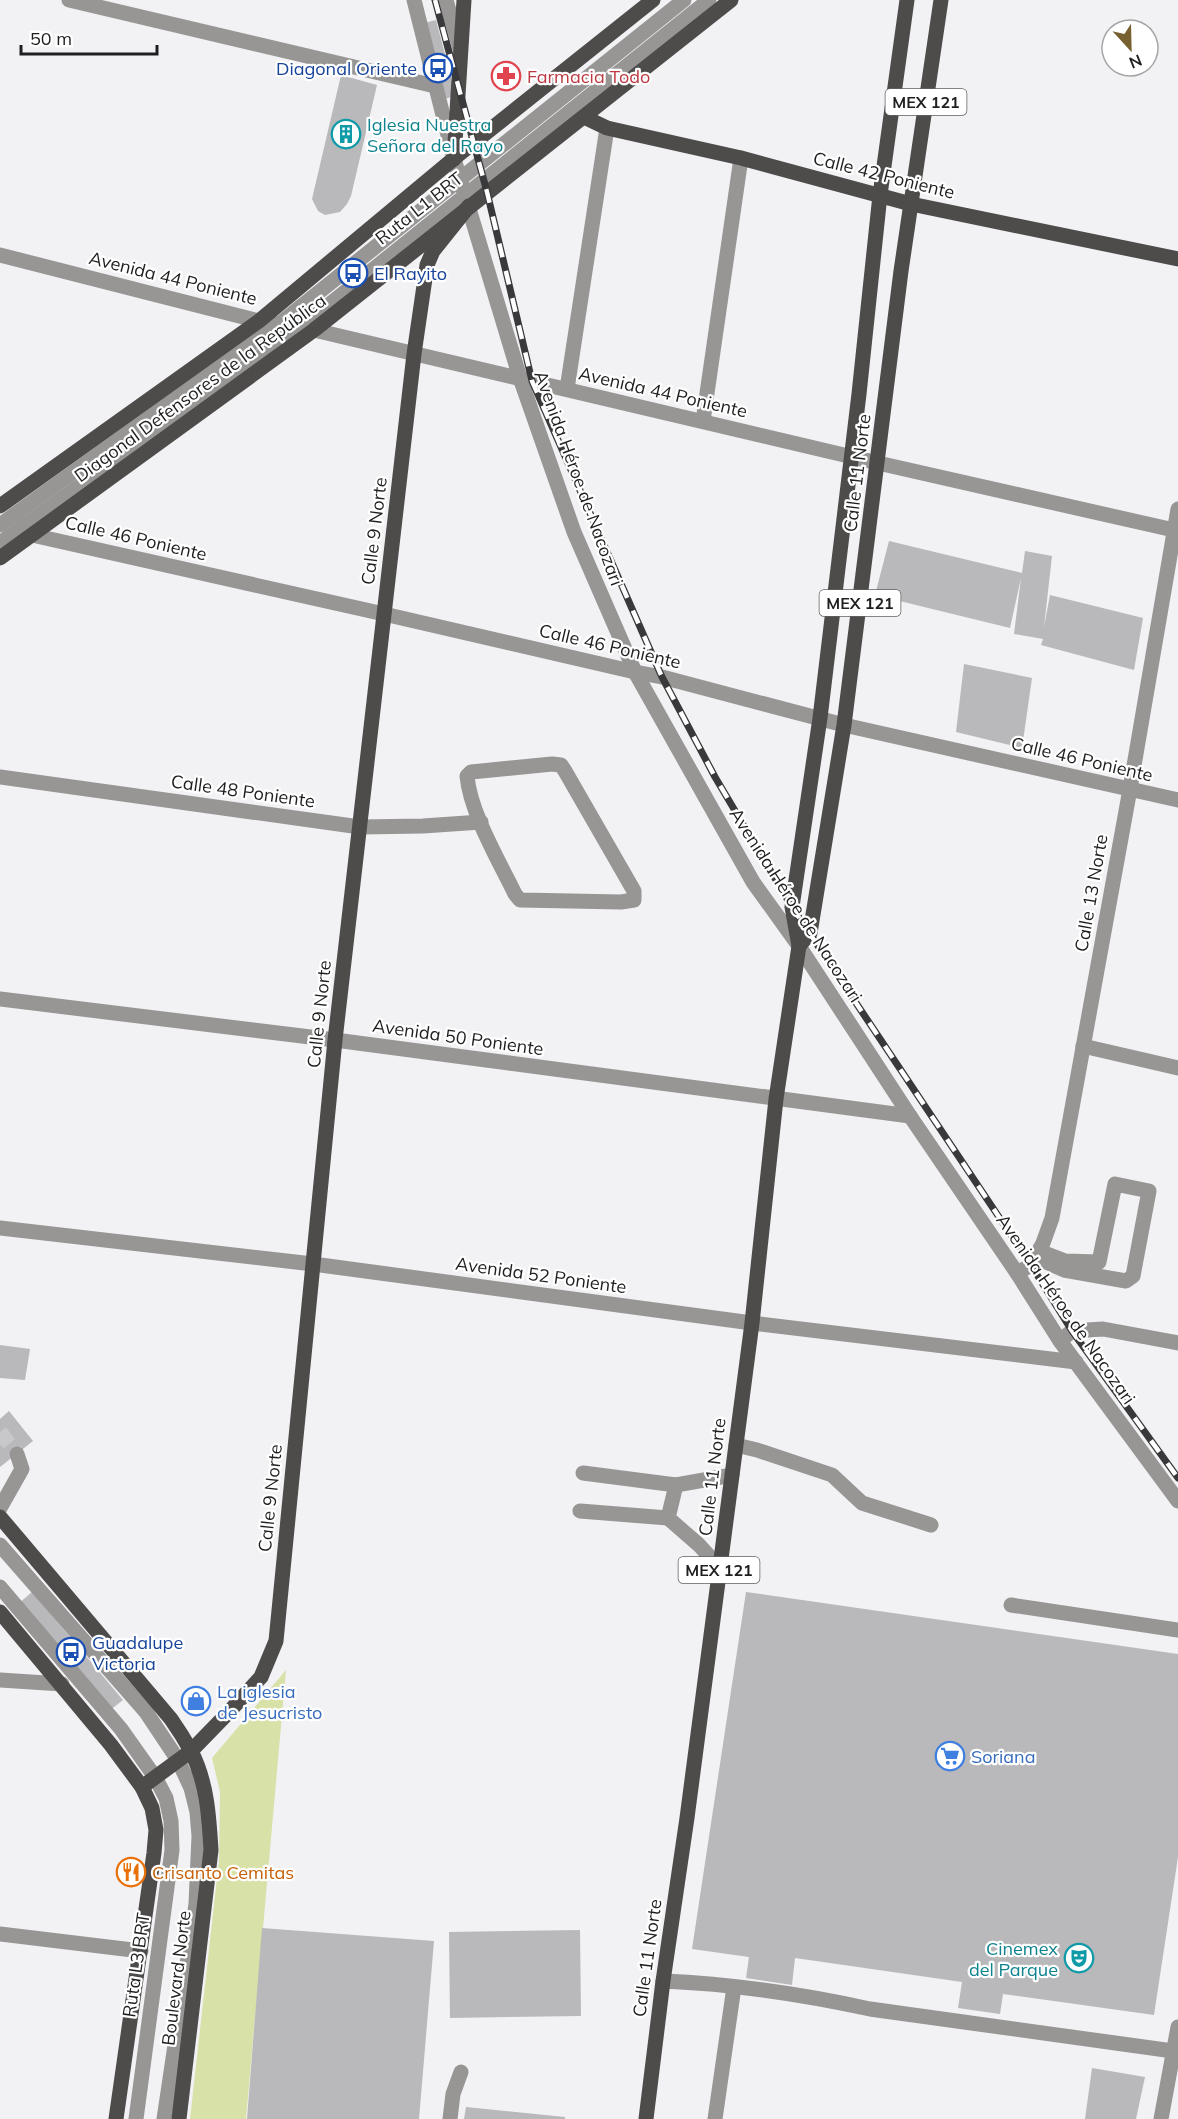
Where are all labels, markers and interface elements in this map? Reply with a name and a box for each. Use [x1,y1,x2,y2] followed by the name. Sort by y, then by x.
[21,18,158,56] scale bar
[1100,18,1160,78] north arrow
[30,27,72,50] text: 50 m
[1126,50,1145,73] text: N
[422,52,454,84] bus stop icon: Diagonal Oriente
[276,57,417,80] place label: Diagonal Oriente
[490,60,522,92] pharmacy icon: Farmacia Todo
[527,65,650,88] place label: Farmacia Todo
[886,89,966,115] road number: MEX 121
[367,113,503,157] place label: Iglesia Nuestra Señora del Rayo
[330,118,362,150] building icon: Iglesia Nuestra Señora del Rayo
[811,146,957,204] street label: Calle 42 Poniente
[370,166,468,249] street label: Ruta L1 BRT
[87,246,259,310] street label: Avenida 44 Poniente
[337,257,369,289] bus stop icon: El Rayito
[374,262,447,285] place label: El Rayito
[70,289,330,487] street label: Diagonal Defensores de la República
[577,361,749,423] street label: Avenida 44 Poniente
[529,367,629,589] street label: Avenida Héroe de Nacozari
[838,413,876,533] street label: Calle 11 Norte
[356,476,392,586] street label: Calle 9 Norte
[63,510,209,566] street label: Calle 46 Poniente
[820,590,900,616] road number: MEX 121
[537,618,683,674] street label: Calle 46 Poniente
[1009,731,1155,787] street label: Calle 46 Poniente
[170,770,316,812] street label: Calle 48 Poniente
[724,803,868,1007] street label: Avenida Héroe de Nacozari
[1069,832,1113,954] street label: Calle 13 Norte
[302,959,336,1069] street label: Calle 9 Norte
[371,1014,545,1060] street label: Avenida 50 Poniente
[991,1209,1141,1409] street label: Avenida Héroe de Nacozari
[454,1252,628,1298] street label: Avenida 52 Poniente
[693,1417,731,1537] street label: Calle 11 Norte
[253,1443,287,1553] street label: Calle 9 Norte
[678,1557,760,1583] road number: MEX 121
[92,1631,183,1675] place label: Guadalupe Victoria
[55,1636,87,1668] bus stop icon: Guadalupe Victoria
[217,1680,322,1724] place label: La iglesia de Jesucristo
[180,1685,212,1717] shop icon: La iglesia de Jesucristo
[934,1740,966,1772] supermarket icon: Soriana
[971,1745,1035,1768] place label: Soriana
[115,1856,147,1888] restaurant icon: Crisanto Cemitas
[152,1861,294,1884] place label: Crisanto Cemitas
[627,1898,667,2018] street label: Calle 11 Norte
[156,1909,196,2047] street label: Boulevard Norte
[117,1911,155,2019] street label: Ruta L3 BRT
[969,1937,1058,1981] place label: Cinemex del Parque
[1063,1942,1095,1974] theatre icon: Cinemex del Parque

